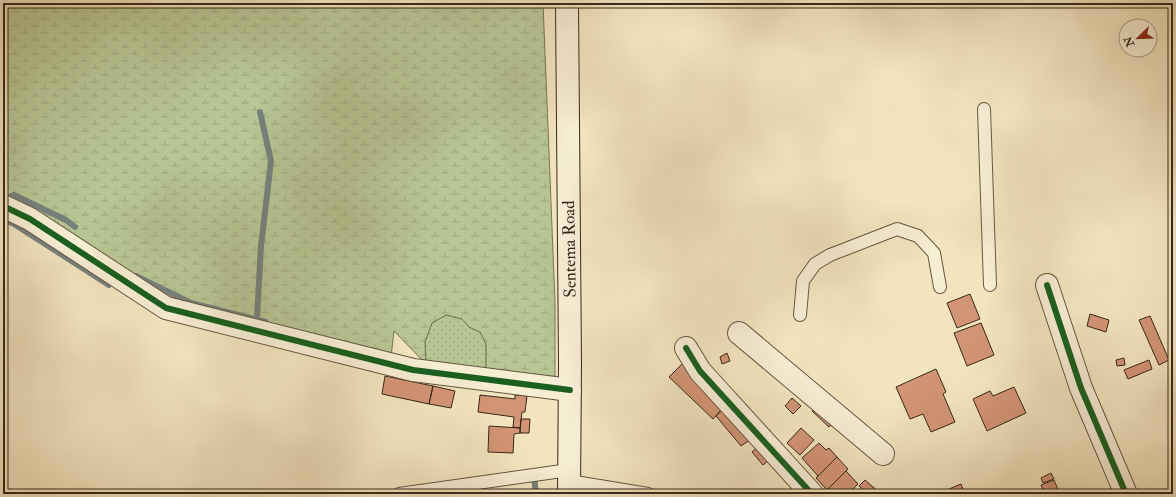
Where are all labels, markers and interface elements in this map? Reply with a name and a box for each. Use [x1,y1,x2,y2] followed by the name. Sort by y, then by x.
[1118,18,1158,58] north arrow
[1121,34,1138,50] text: N
[558,200,581,298] street label: Sentema Road

